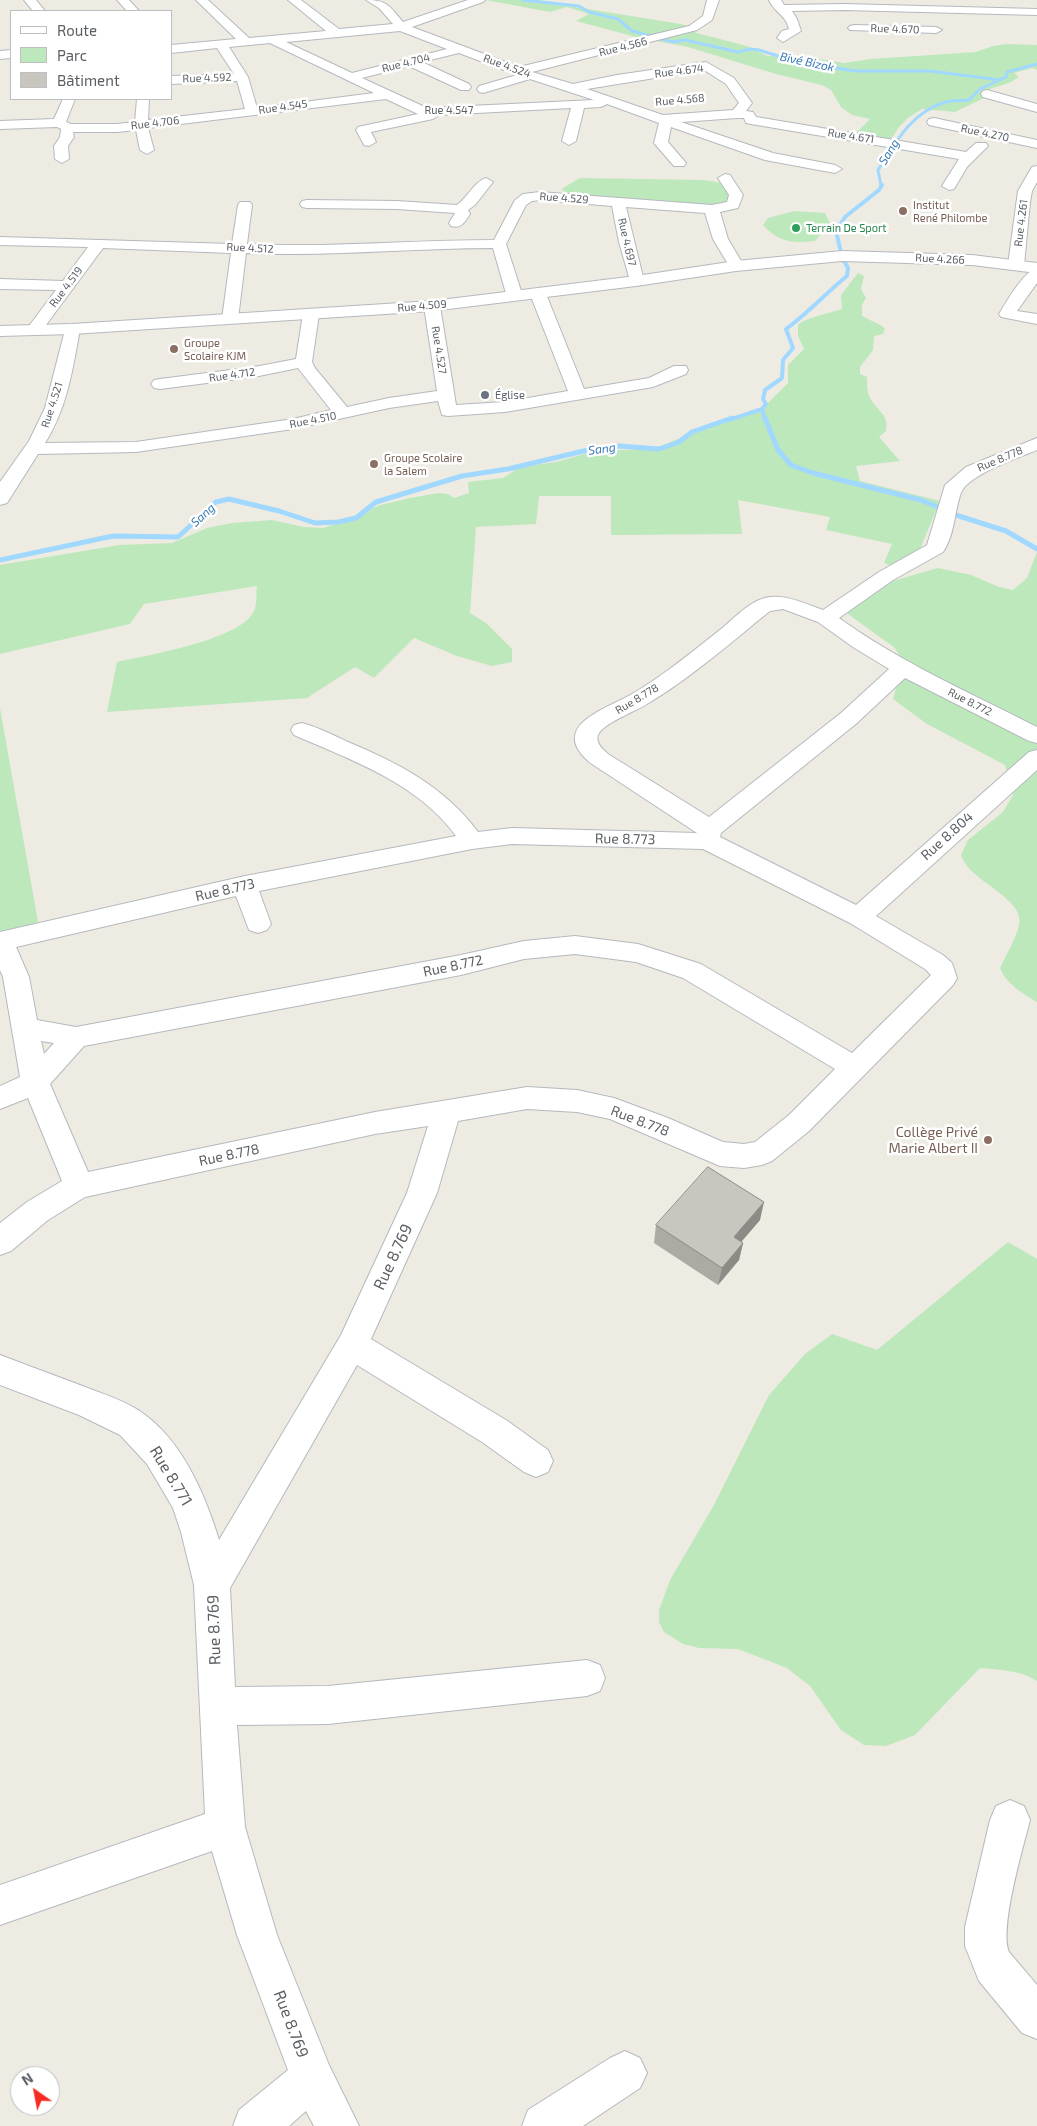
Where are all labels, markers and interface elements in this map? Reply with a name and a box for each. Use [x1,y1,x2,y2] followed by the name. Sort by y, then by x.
[10,10,172,100] legend
[57,21,97,39] text: Route
[870,22,920,36] street label: Rue 4.670
[598,35,648,59] street label: Rue 4.566
[57,46,87,64] text: Parc
[778,49,836,75] water label: Bivé Bizok
[380,51,432,75] street label: Rue 4.704
[481,51,533,81] street label: Rue 4.524
[654,61,704,81] street label: Rue 4.674
[57,71,120,89] text: Bâtiment
[182,71,232,85] street label: Rue 4.592
[655,91,705,109] street label: Rue 4.568
[258,97,308,117] street label: Rue 4.545
[424,103,474,117] street label: Rue 4.547
[130,113,180,133] street label: Rue 4.706
[960,121,1010,145] street label: Rue 4.270
[827,126,875,146] street label: Rue 4.671
[876,137,902,167] water label: Sang
[539,190,589,206] street label: Rue 4.529
[913,198,987,224] place label: Institut René Philombe
[1012,199,1030,247] street label: Rue 4.261
[897,205,909,217] marker: Institut René Philombe
[615,217,639,267] street label: Rue 4.697
[806,221,887,235] place label: Terrain De Sport
[790,222,802,234] marker: Terrain De Sport
[226,240,274,256] street label: Rue 4.512
[915,251,965,267] street label: Rue 4.266
[47,264,85,310] street label: Rue 4.519
[397,297,447,315] street label: Rue 4.509
[429,325,449,375] street label: Rue 4.527
[184,336,246,362] place label: Groupe Scolaire KJM
[168,343,180,355] marker: Groupe Scolaire KJM
[208,365,256,385] street label: Rue 4.712
[38,381,66,429] street label: Rue 4.521
[495,388,525,402] place label: Église
[479,389,491,401] marker: Église
[288,409,338,431] street label: Rue 4.510
[588,440,616,458] water label: Sang
[975,444,1025,474] street label: Rue 8.778
[384,451,462,477] place label: Groupe Scolaire la Salem
[368,458,380,470] marker: Groupe Scolaire la Salem
[188,500,218,530] water label: Sang
[613,681,661,717] street label: Rue 8.778
[946,685,994,719] street label: Rue 8.772
[917,808,977,864] street label: Rue 8.804
[595,830,655,848] street label: Rue 8.773
[194,875,256,905] street label: Rue 8.773
[422,951,484,981] street label: Rue 8.772
[608,1102,672,1140] street label: Rue 8.778
[889,1124,978,1156] place label: Collège Privé Marie Albert II
[982,1134,994,1146] marker: Collège Privé Marie Albert II
[197,1140,261,1170] street label: Rue 8.778
[369,1221,417,1293] street label: Rue 8.769
[146,1442,196,1510] street label: Rue 8.771
[203,1594,225,1666] street label: Rue 8.769
[269,1988,313,2060] street label: Rue 8.769
[10,2066,60,2116] north arrow
[18,2069,36,2089] text: N

